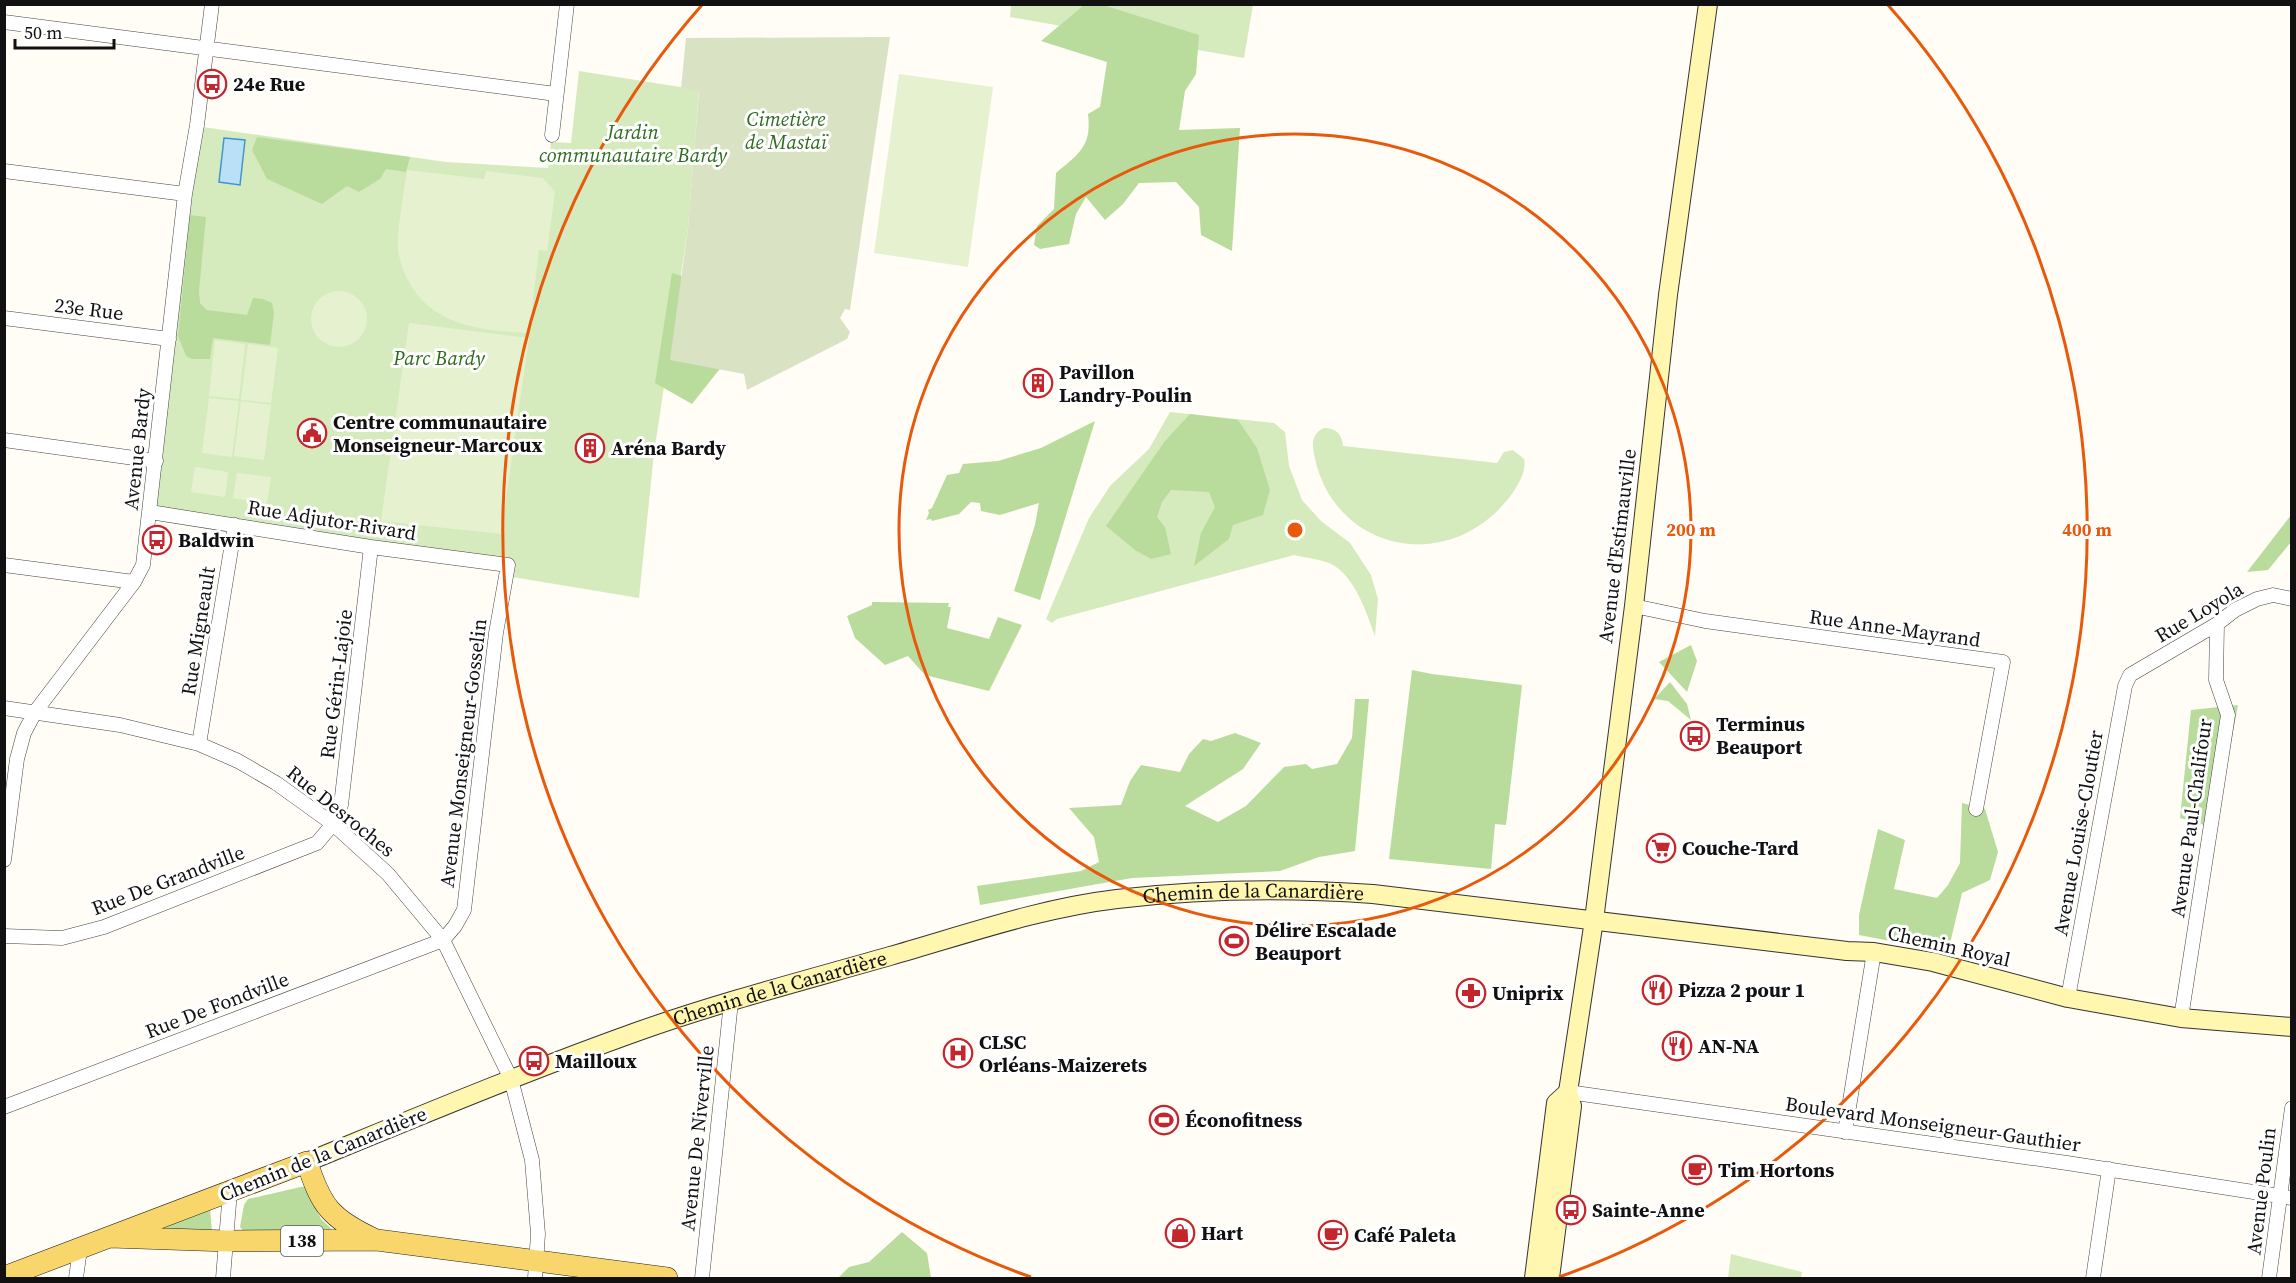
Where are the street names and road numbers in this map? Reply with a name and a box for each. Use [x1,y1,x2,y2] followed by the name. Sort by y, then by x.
[53,291,125,327] street label: 23e Rue
[117,386,157,511] street label: Avenue Bardy
[1591,447,1643,645] street label: Avenue d'Estimauville
[246,493,419,547] street label: Rue Adjutor-Rivard
[174,564,222,697] street label: Rue Migneault
[2150,574,2249,649] street label: Rue Loyola
[1808,602,1983,654] street label: Rue Anne-Mayrand
[313,608,359,760] street label: Rue Gérin-Lajoie
[433,617,493,889] street label: Avenue Monseigneur-Gosselin
[2163,716,2219,919] street label: Avenue Paul-Chalifour
[2046,727,2110,938] street label: Avenue Louise-Cloutier
[281,759,401,863] street label: Rue Desroches
[88,838,248,922] street label: Rue De Grandville
[1141,876,1365,910] street label: Chemin de la Canardière
[1885,918,2013,974] street label: Chemin Royal
[669,944,890,1033] street label: Chemin de la Canardière
[141,965,293,1045] street label: Rue De Fondville
[673,1044,721,1232] street label: Avenue De Niverville
[1784,1089,2083,1159] street label: Boulevard Monseigneur-Gauthier
[215,1100,431,1208] street label: Chemin de la Canardière
[2239,1126,2283,1256] street label: Avenue Poulin
[281,1226,323,1256] road number: 138

